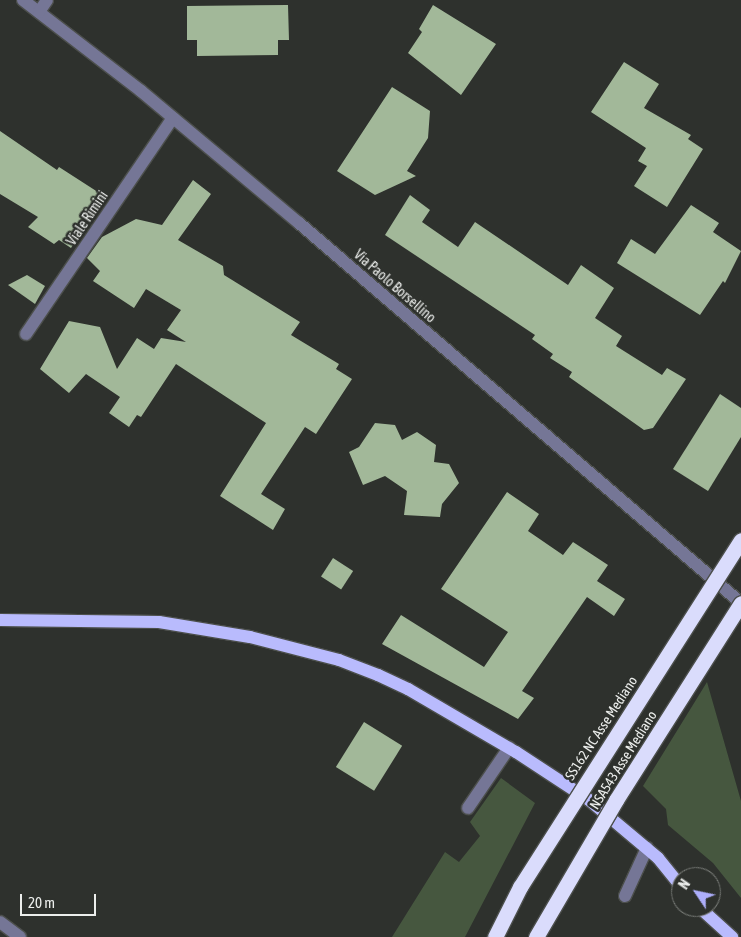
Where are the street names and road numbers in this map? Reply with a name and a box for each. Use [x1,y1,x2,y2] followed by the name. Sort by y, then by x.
[63,188,111,248] street label: Viale Rimini
[351,246,439,326] street label: Via Paolo Borsellino
[561,673,641,783] street label: SS162 NC Asse Mediano
[586,708,660,812] street label: NSA543 Asse Mediano

